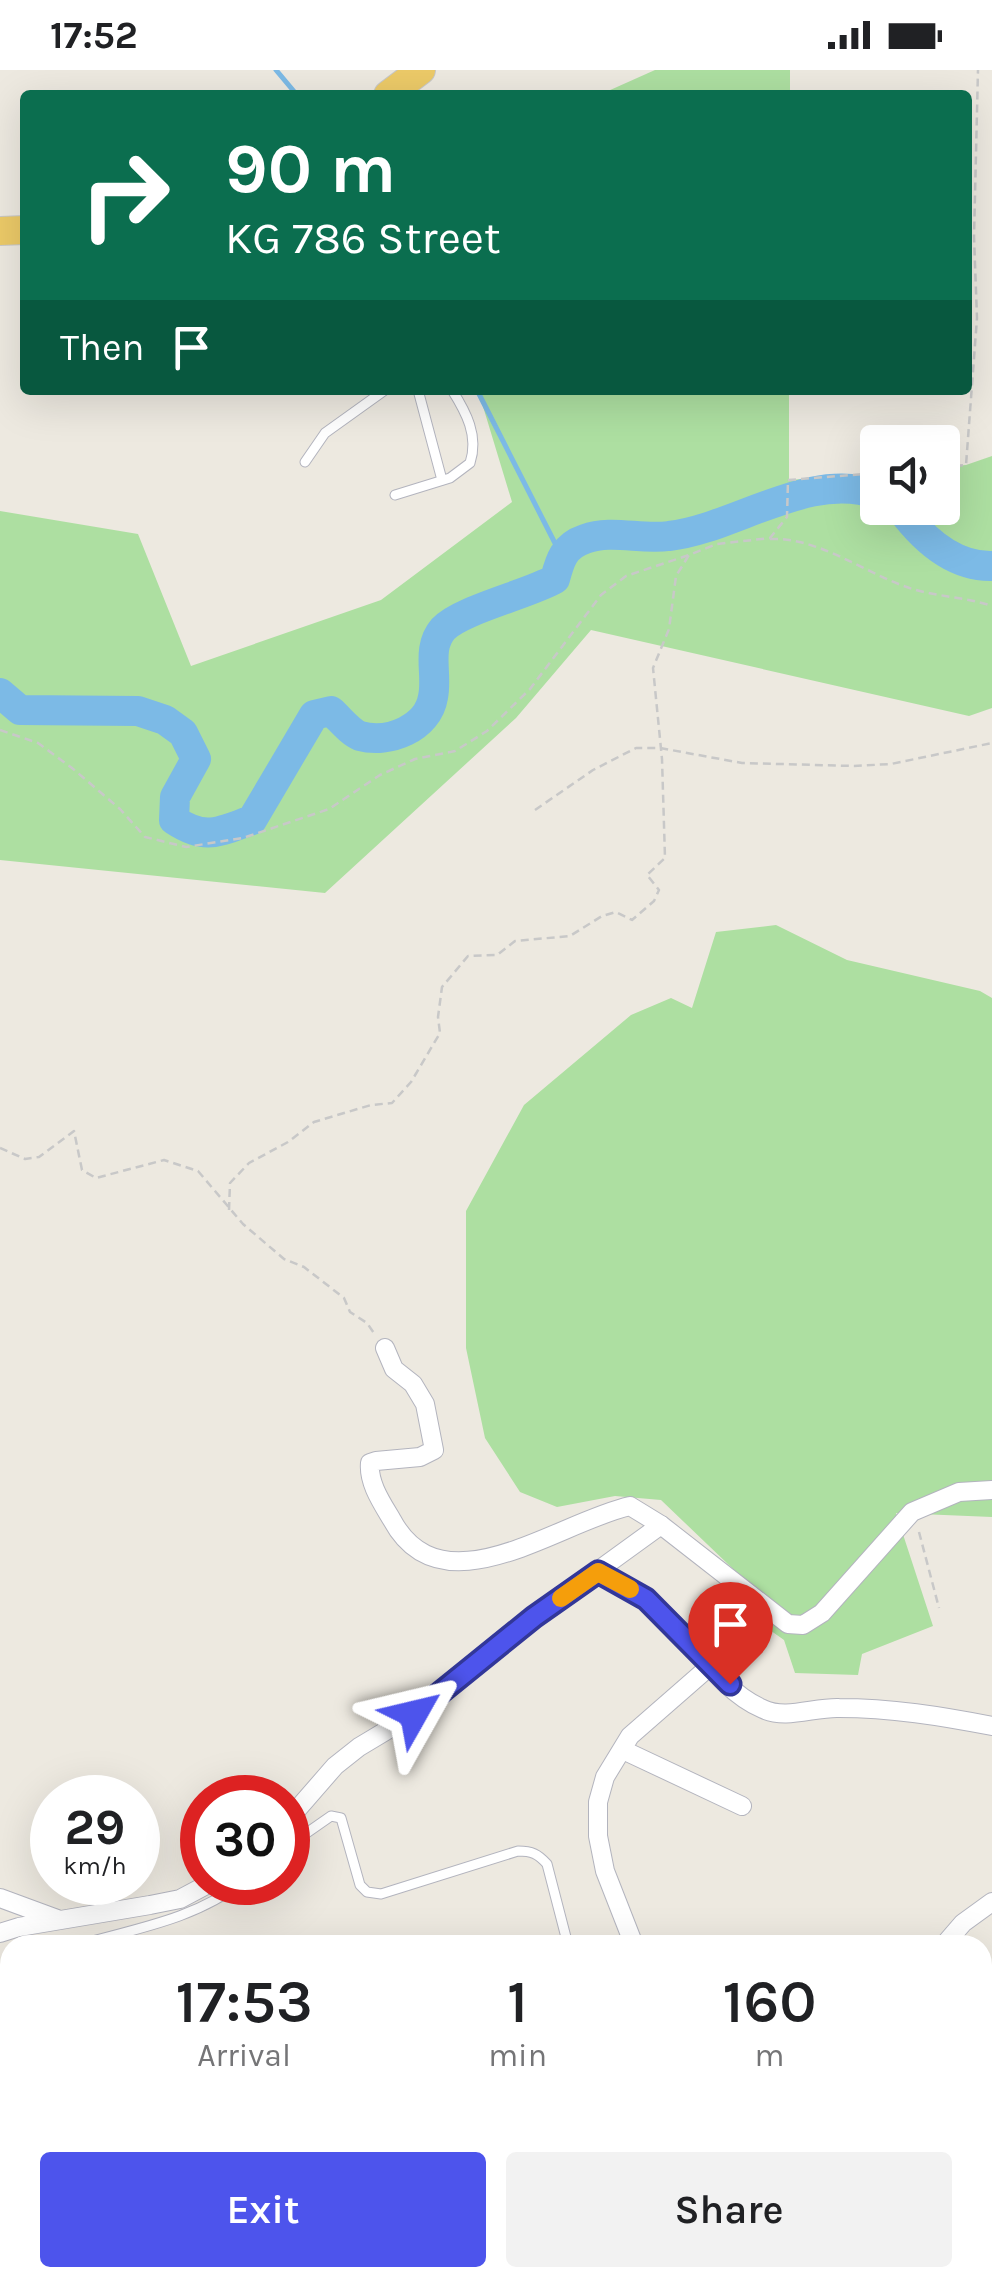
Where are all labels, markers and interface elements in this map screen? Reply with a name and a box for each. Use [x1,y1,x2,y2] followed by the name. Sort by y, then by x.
[50,13,138,58] text: 17:52
[225,128,396,210] text: 90 m
[60,130,190,260] icon: right
[225,212,501,264] text: KG 786 Street
[164,320,219,375] icon: arrive
[60,325,144,370] text: Then
[860,425,960,525] map controls
[860,425,960,525] button: sound
[688,1582,773,1685] pin
[703,1597,758,1652] icon: arrive
[362,1662,466,1766] position arrow
[180,1775,310,1905] speed limit sign: 30
[65,1798,125,1857] text: 29
[63,1851,127,1880] text: km/h
[175,1967,313,2037] text: 17:53
[507,1967,528,2037] text: 1
[722,1967,817,2037] text: 160
[197,2037,291,2074] text: Arrival
[488,2037,547,2074] text: min
[755,2037,784,2074] text: m
[40,2152,486,2267] button: Exit
[506,2152,952,2267] button: Share

